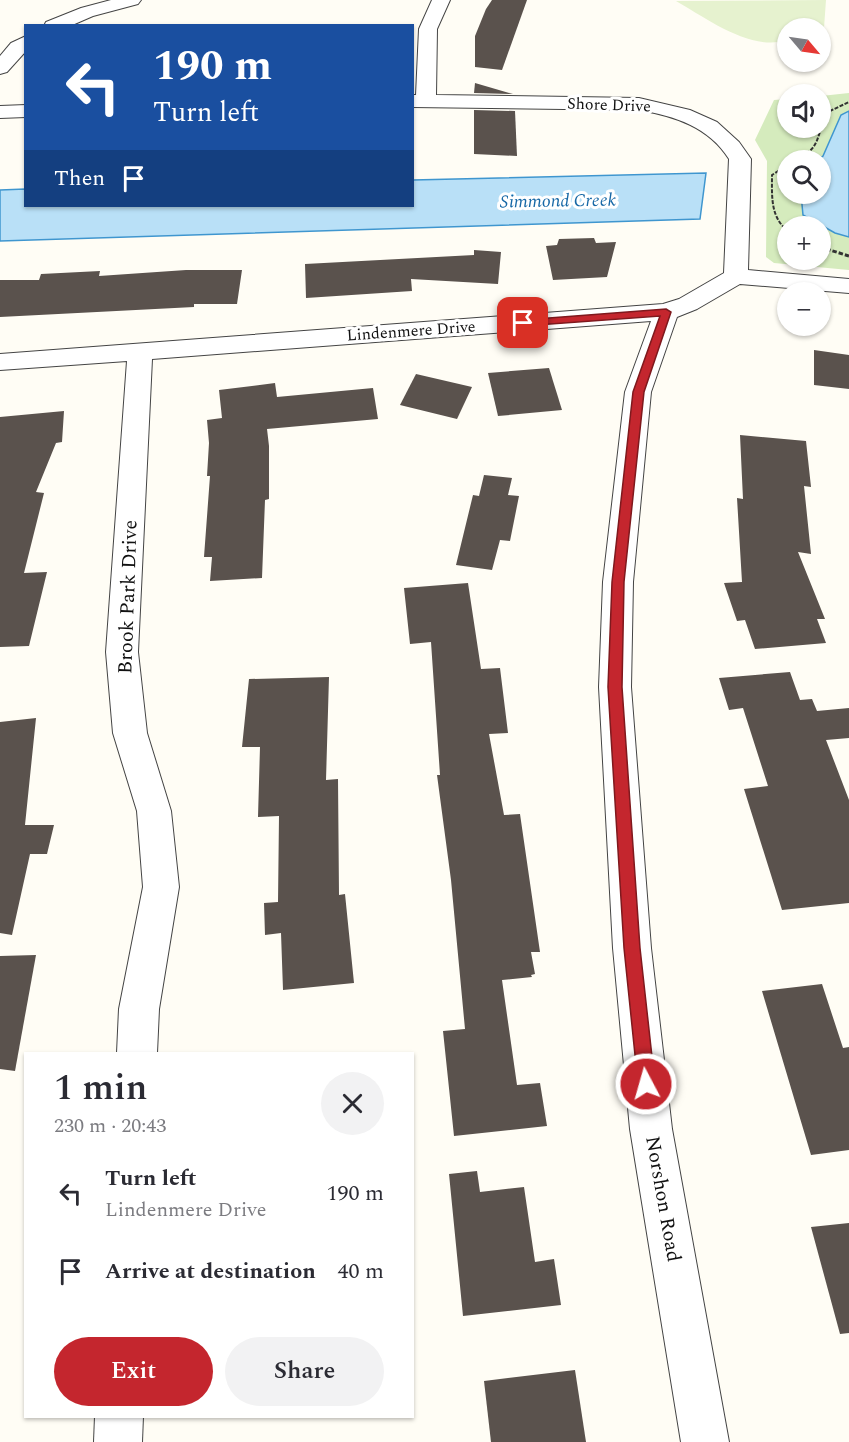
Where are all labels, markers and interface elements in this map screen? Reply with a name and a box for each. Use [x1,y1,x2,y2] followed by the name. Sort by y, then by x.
[777,18,831,72] north arrow
[777,18,831,336] map controls
[153,35,272,98] text: 190 m
[54,48,132,126] icon: left
[777,84,831,138] button: sound
[153,92,259,134] text: Turn left
[567,92,651,118] street label: Shore Drive
[777,150,831,204] button: search
[54,162,105,195] text: Then
[117,162,150,195] icon: arrive
[500,186,617,216] water label: Simmond Creek
[777,216,831,270] button: +
[777,282,831,336] button: −
[497,297,548,348] pin
[506,306,539,339] icon: arrive
[346,315,476,347] street label: Lindenmere Drive
[110,519,146,675] street label: Brook Park Drive
[614,1052,678,1116] position arrow
[54,1061,147,1116] text: 1 min
[321,1072,384,1135] button: close
[54,1111,166,1141] text: 230 m · 20:43
[637,1134,689,1264] street label: Norshon Road
[105,1162,197,1195] text: Turn left
[54,1177,87,1210] icon: left
[327,1177,384,1210] text: 190 m
[105,1195,267,1225] text: Lindenmere Drive
[54,1255,87,1288] icon: arrive
[105,1255,316,1288] text: Arrive at destination
[338,1255,384,1288] text: 40 m
[54,1337,213,1406] button: Exit
[225,1337,384,1406] button: Share

